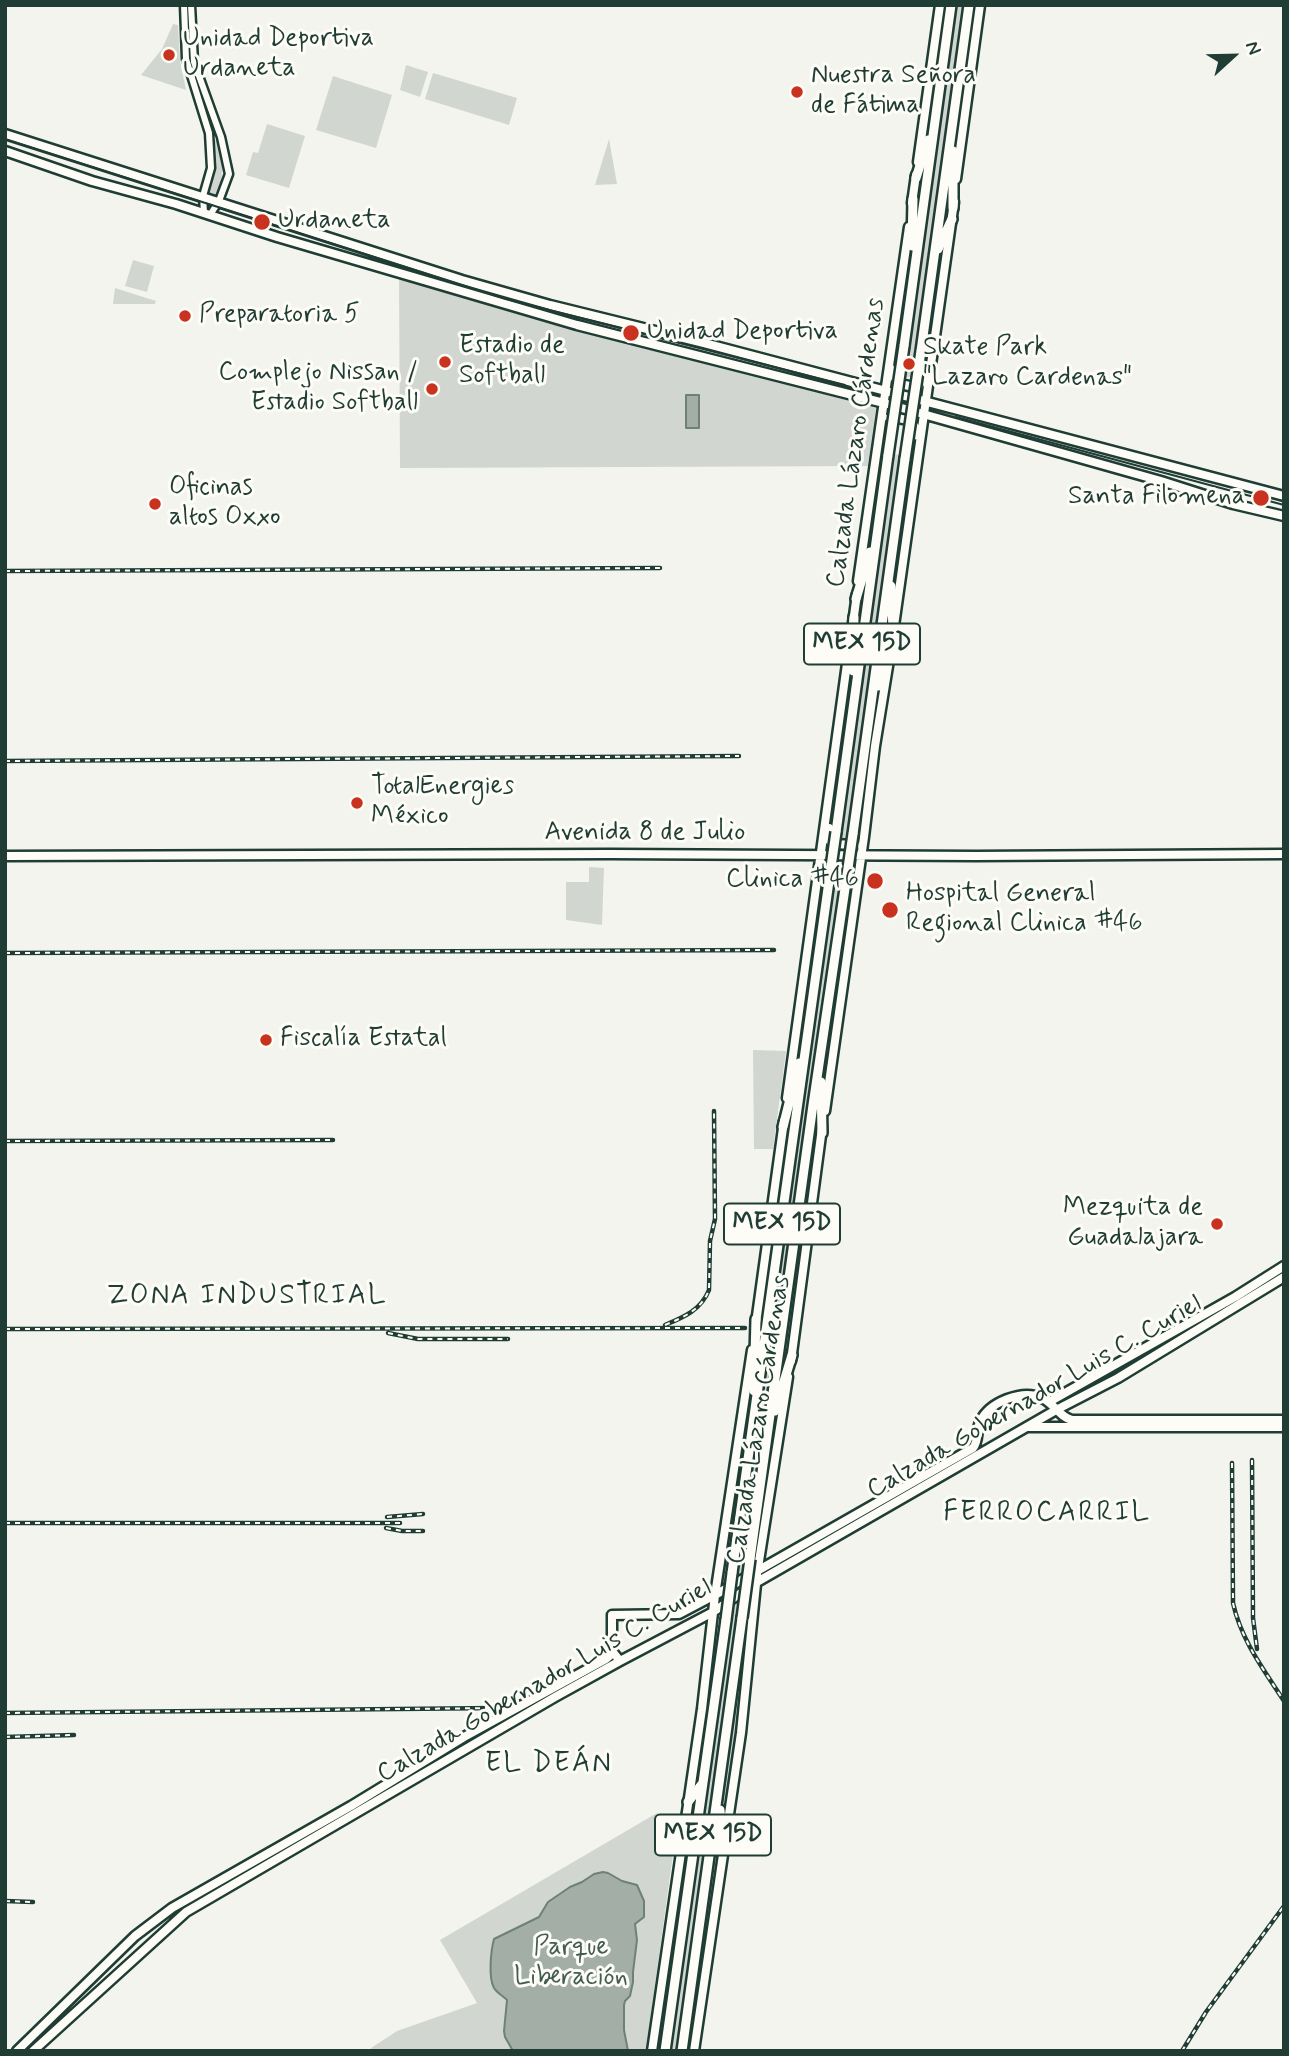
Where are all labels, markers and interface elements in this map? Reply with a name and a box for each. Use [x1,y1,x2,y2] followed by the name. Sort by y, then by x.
[1198,21,1268,91] north arrow
[183,24,374,86] place label: Unidad Deportiva Urdaneta
[1239,37,1267,58] text: N
[161,47,177,63] marker: Unidad Deportiva Urdaneta
[811,61,976,122] place label: Nuestra Señora de Fátima
[789,84,805,100] marker: Nuestra Señora de Fátima
[278,206,391,238] place label: Urdaneta
[252,212,272,232] marker: Urdaneta
[821,296,893,590] street label: Calzada Lázaro Cárdenas
[199,300,360,332] place label: Preparatoria 5
[177,308,193,324] marker: Preparatoria 5
[647,317,838,349] place label: Unidad Deportiva
[621,323,641,343] marker: Unidad Deportiva
[459,331,565,392] place label: Estadio de Softball
[923,333,1132,394] place label: Skate Park "Lazaro Cardenas"
[437,354,453,370] marker: Estadio de Softball
[901,356,917,372] marker: Skate Park "Lazaro Cardenas"
[218,358,418,420] place label: Complejo Nissan / Estadio Softball
[424,381,440,397] marker: Complejo Nissan / Estadio Softball
[169,473,281,534] place label: Oficinas altos Oxxo
[1068,482,1245,514] place label: Santa Filomena
[1251,488,1271,508] marker: Santa Filomena
[147,496,163,512] marker: Oficinas altos Oxxo
[804,624,920,664] road number: MEX 15D
[371,772,514,834] place label: TotalEnergies México
[349,795,365,811] marker: TotalEnergies México
[545,818,745,850] street label: Avenida 8 de Julio
[726,865,859,897] place label: Clinica #46
[865,871,885,891] marker: Clinica #46
[906,879,1143,940] place label: Hospital General Regional Clinica #46
[880,900,900,920] marker: Hospital General Regional Clinica #46
[280,1024,447,1056] place label: Fiscalía Estatal
[258,1032,274,1048] marker: Fiscalía Estatal
[1063,1193,1203,1254] place label: Mezquita de Guadalajara
[724,1204,840,1244] road number: MEX 15D
[1209,1216,1225,1232] marker: Mezquita de Guadalajara
[722,1273,798,1567] street label: Calzada Lázaro Cárdenas
[112,1280,382,1314] district label: ZONA INDUSTRIAL
[862,1289,1208,1507] street label: Calzada Gobernador Luis C. Curiel
[943,1497,1151,1531] district label: FERROCARRIL
[372,1573,718,1791] street label: Calzada Gobernador Luis C. Curiel
[486,1748,612,1782] district label: EL DEÁN
[655,1814,771,1856] road number: MEX 15D
[514,1933,628,1994] park label: Parque Liberación

